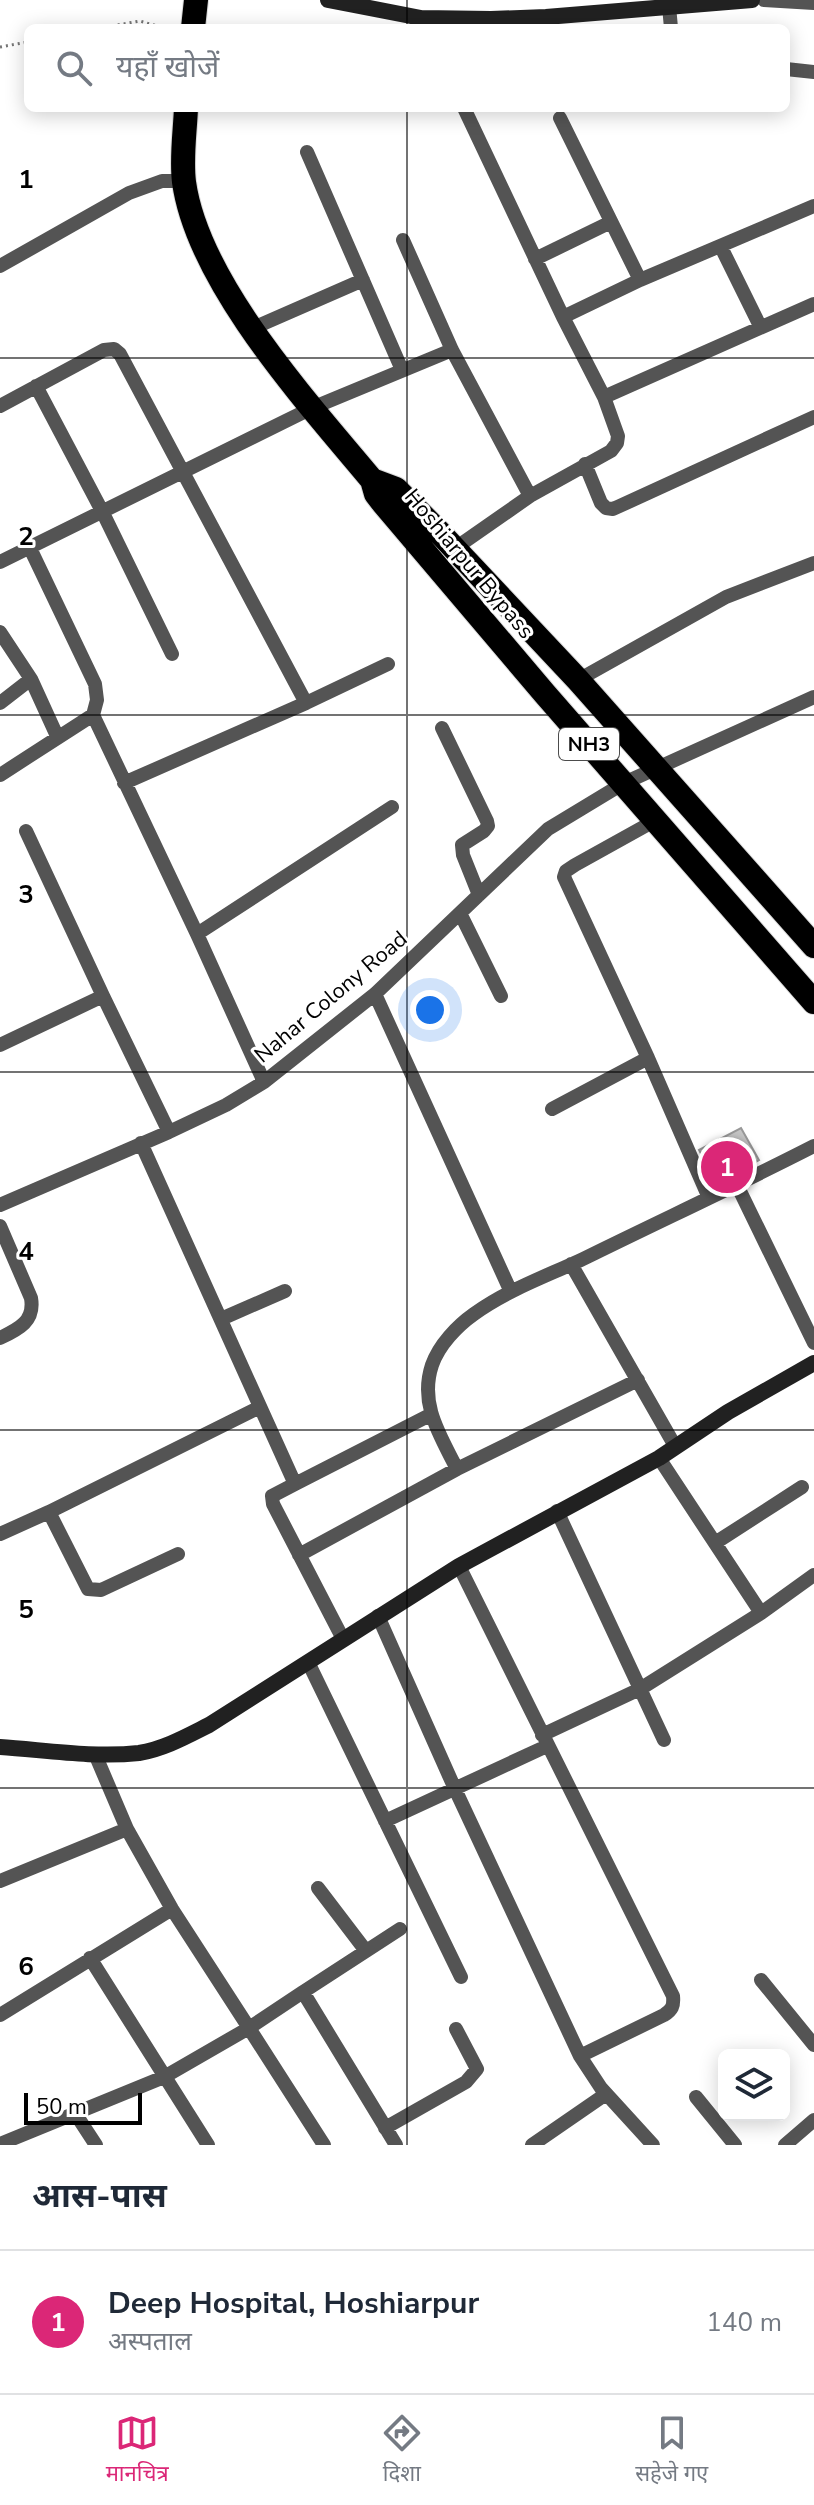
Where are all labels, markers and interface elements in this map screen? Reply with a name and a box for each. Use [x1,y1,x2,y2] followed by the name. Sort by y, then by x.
[24,24,790,112] search box
[52,46,96,90] icon: search
[116,47,219,88] text: यहाँ खोजें
[18,162,34,197] text: 1
[397,483,541,645] street label: Hoshiarpur Bypass
[18,519,34,554] text: 2
[559,728,619,760] road number: NH3
[18,877,34,912] text: 3
[248,924,414,1070] street label: Nahar Colony Road
[410,990,450,1030] your location
[701,1137,753,1197] pin: 1
[18,1234,34,1269] text: 4
[18,1592,34,1627] text: 5
[18,1949,34,1984] text: 6
[718,2049,790,2121] map controls
[718,2049,790,2121] button: layers
[24,2089,142,2125] scale bar
[36,2092,87,2122] text: 50 m
[32,2173,167,2219] text: आस-पास
[108,2283,479,2324] text: Deep Hospital, Hoshiarpur
[50,2305,66,2340] text: 1
[706,2305,782,2340] text: 140 m
[108,2324,192,2359] text: अस्पताल
[106,2411,169,2490] tab: मानचित्र
[380,2411,424,2490] tab: दिशा
[635,2411,708,2490] tab: सहेजे गए

